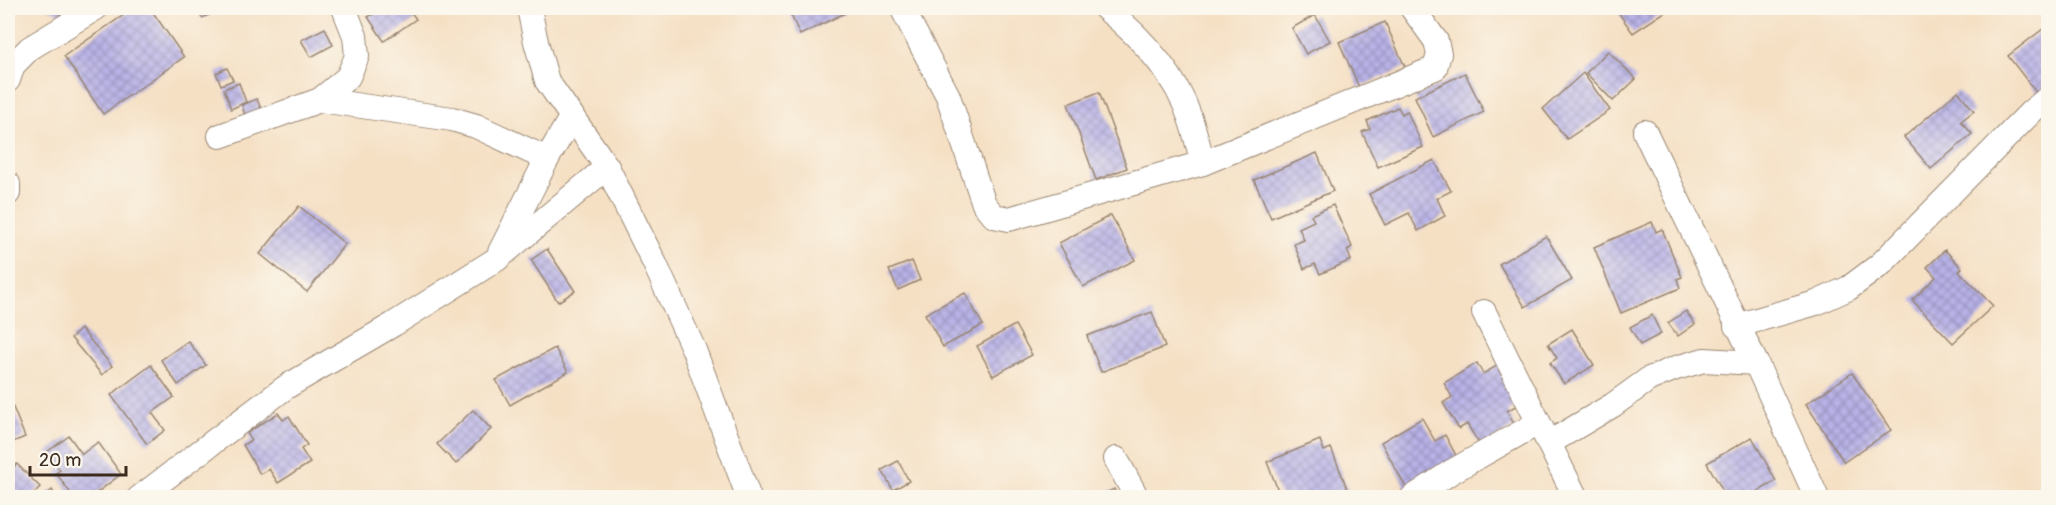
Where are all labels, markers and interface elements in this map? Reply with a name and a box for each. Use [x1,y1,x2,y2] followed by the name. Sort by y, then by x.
[30,439,126,477] scale bar
[39,449,81,472] text: 20 m

